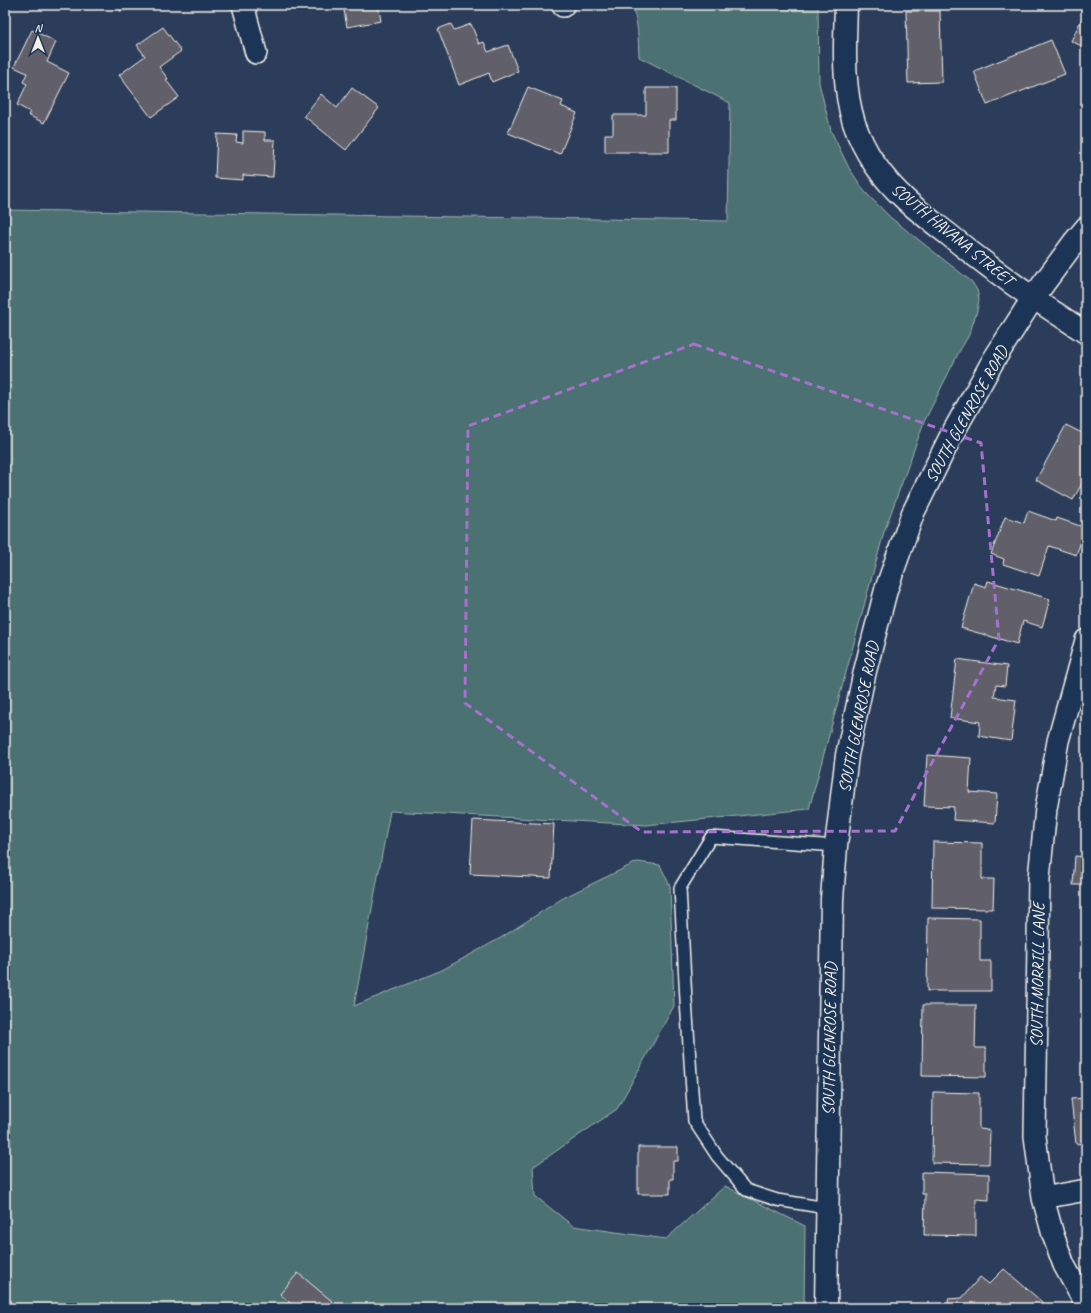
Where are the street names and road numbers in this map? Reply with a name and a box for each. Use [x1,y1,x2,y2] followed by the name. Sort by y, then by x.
[887,178,1021,292] street label: SOUTH HAVANA STREET
[920,340,1014,486] street label: SOUTH GLENROSE ROAD
[834,638,884,794] street label: SOUTH GLENROSE ROAD
[1026,900,1049,1048] street label: SOUTH MORRILL LANE
[818,960,841,1116] street label: SOUTH GLENROSE ROAD

